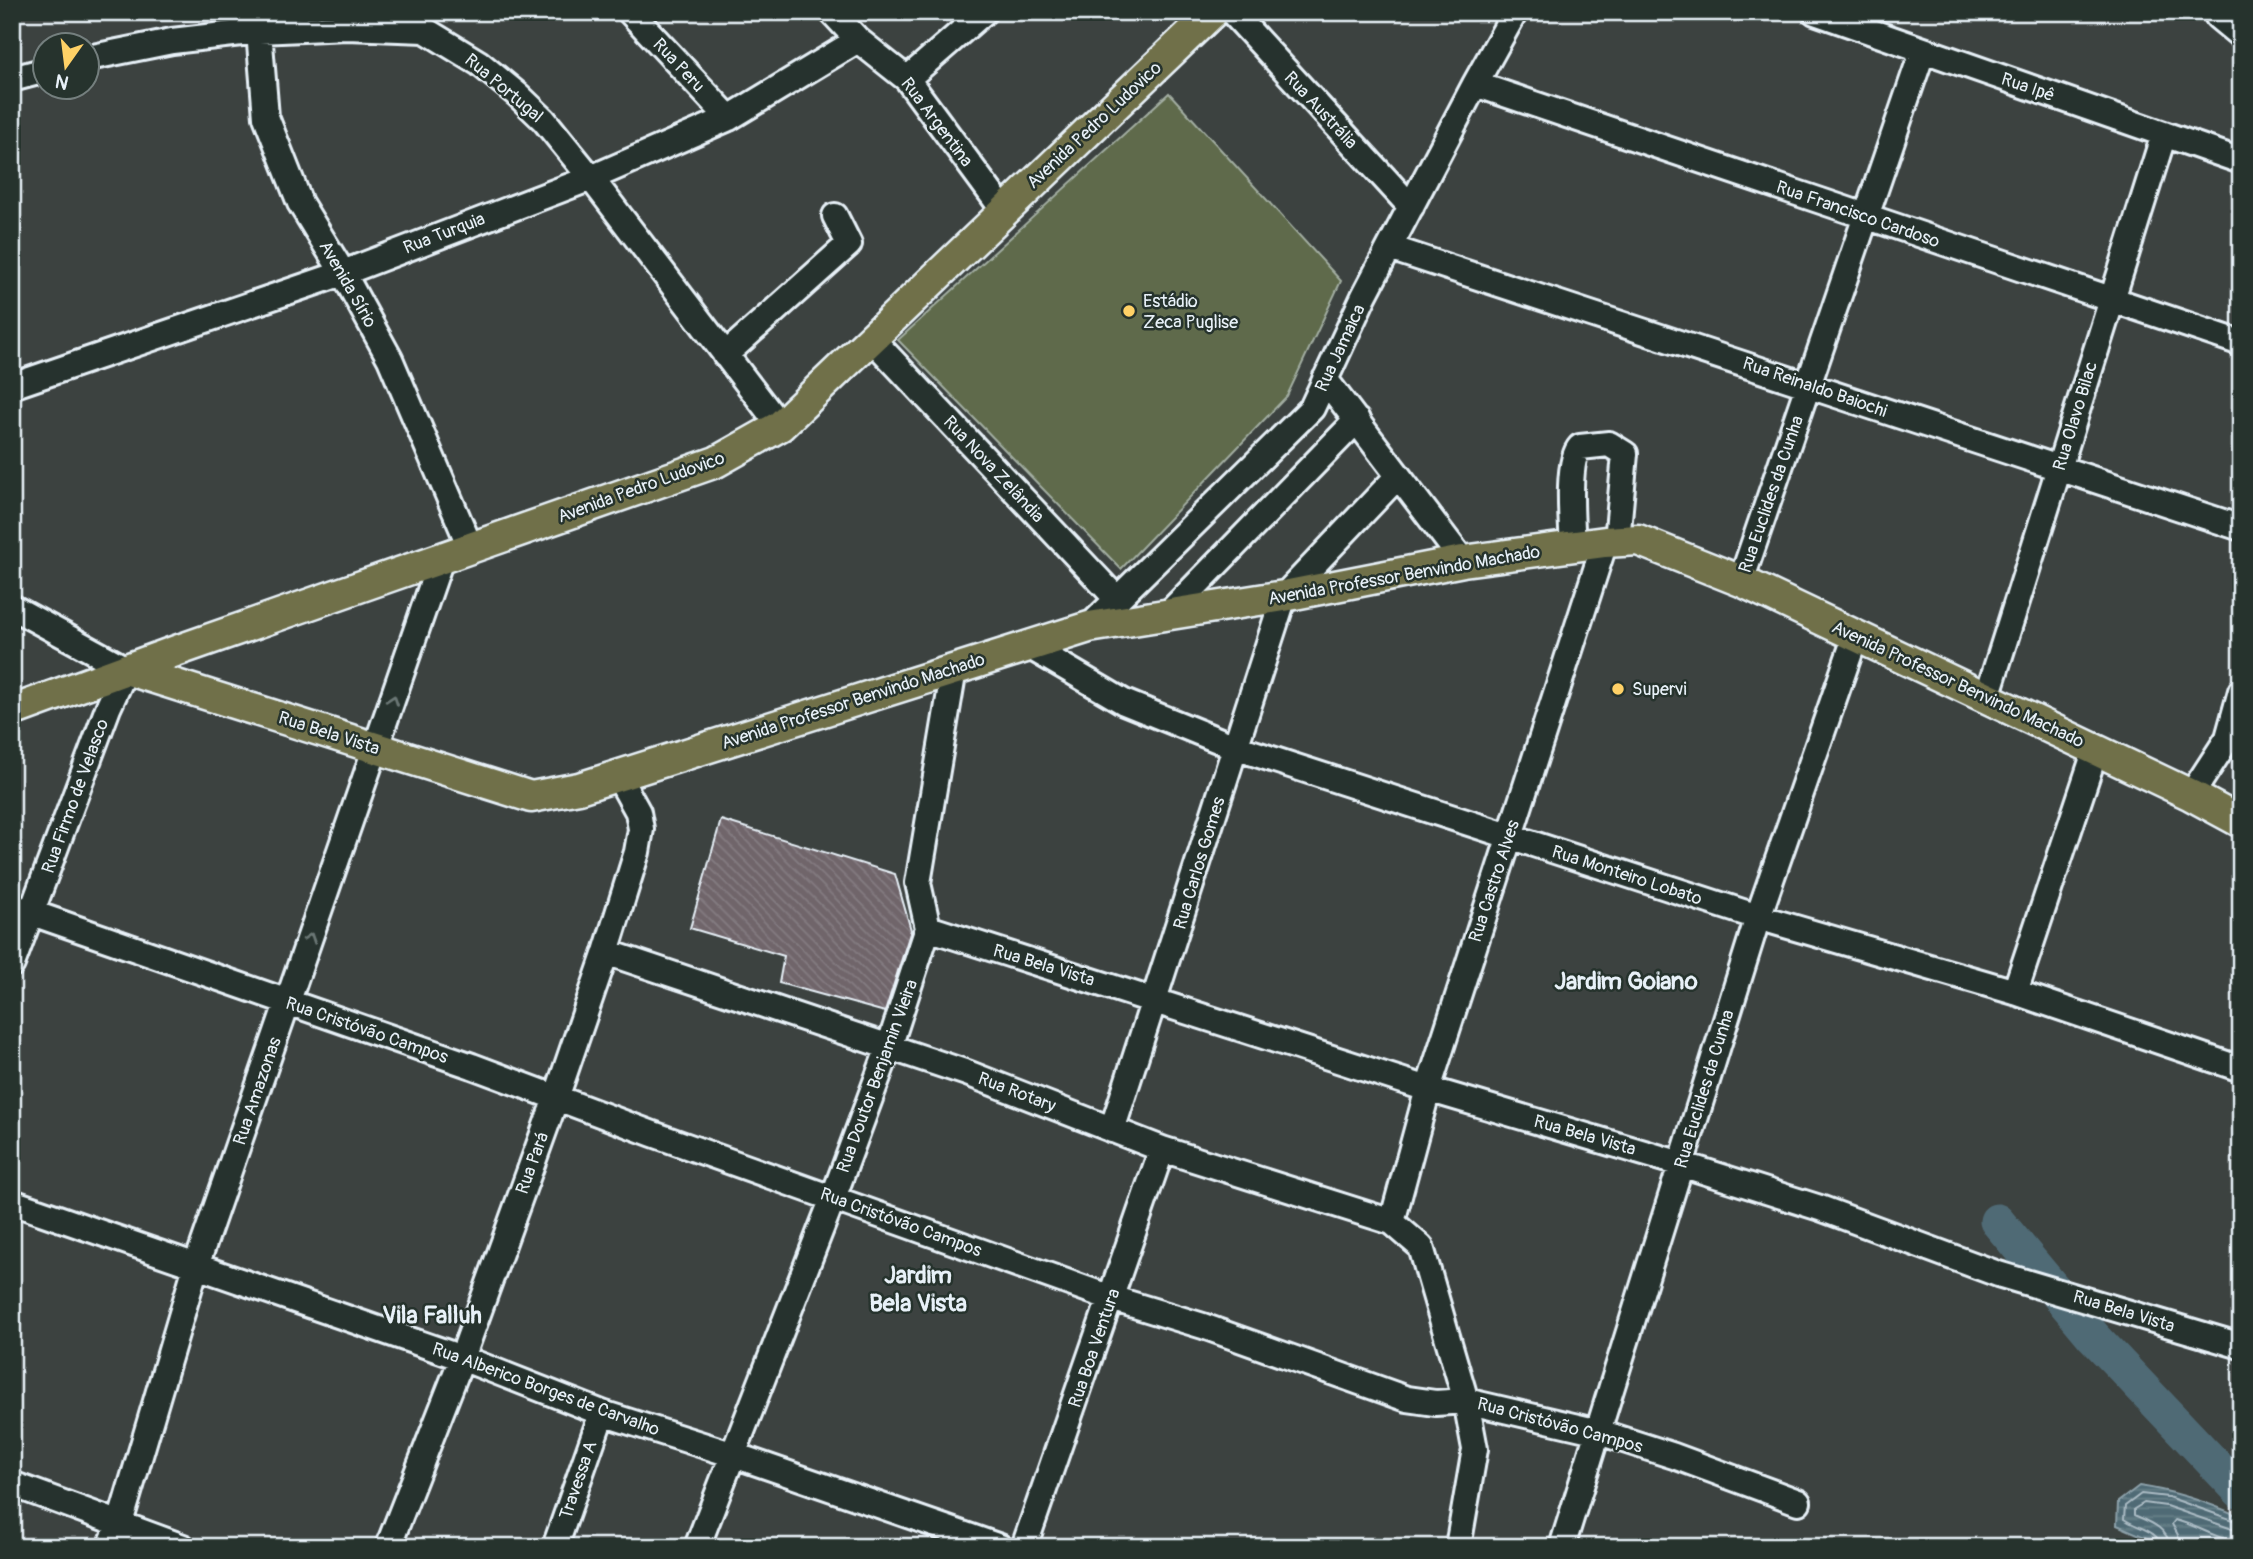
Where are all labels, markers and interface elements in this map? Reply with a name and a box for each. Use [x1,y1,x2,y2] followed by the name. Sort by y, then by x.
[32,32,102,102] north arrow
[648,33,710,97] street label: Rua Peru
[460,49,548,128] street label: Rua Portugal
[1022,57,1167,194] street label: Avenida Pedro Ludovico
[1279,67,1362,154] street label: Rua Austrália
[53,68,71,95] text: N
[1998,68,2058,107] street label: Rua Ipê
[895,73,978,172] street label: Rua Argentina
[1773,176,1943,253] street label: Rua Francisco Cardoso
[400,207,488,260] street label: Rua Turquia
[313,237,382,332] street label: Avenida Sírio
[1143,290,1238,334] place label: Estádio Zeca Puglise
[1310,301,1371,396] street label: Rua Jamaica
[1121,303,1137,319] marker: Estádio Zeca Puglise
[1740,352,1890,423] street label: Rua Reinaldo Baiochi
[2048,359,2103,473] street label: Rua Olavo Bilac
[938,411,1049,528] street label: Rua Nova Zelândia
[1734,412,1809,576] street label: Rua Euclides da Cunha
[554,446,728,528] street label: Avenida Pedro Ludovico
[1266,540,1542,611] street label: Avenida Professor Benvindo Machado
[1828,616,2088,753] street label: Avenida Professor Benvindo Machado
[718,648,988,755] street label: Avenida Professor Benvindo Machado
[1632,678,1687,701] place label: Supervi
[1610,681,1626,697] marker: Supervi
[385,695,399,707] one-way arrow
[275,706,382,761] street label: Rua Bela Vista
[37,715,114,877] street label: Rua Firmo de Velasco
[1168,794,1231,932] street label: Rua Carlos Gomes
[1464,817,1525,945] street label: Rua Castro Alves
[1549,840,1705,911] street label: Rua Monteiro Lobato
[302,933,316,945] one-way arrow
[990,939,1097,992] street label: Rua Bela Vista
[1554,967,1698,996] district label: Jardim Goiano
[832,976,923,1176] street label: Rua Doutor Benjamin Vieira
[283,992,451,1069] street label: Rua Cristóvão Campos
[1669,1007,1740,1171] street label: Rua Euclides da Cunha
[228,1034,287,1148] street label: Rua Amazonas
[975,1067,1059,1118] street label: Rua Rotary
[1531,1110,1639,1161] street label: Rua Bela Vista
[511,1129,554,1197] street label: Rua Pará
[817,1183,985,1262] street label: Rua Cristóvão Campos
[869,1261,967,1318] district label: Jardim Bela Vista
[2070,1285,2177,1338] street label: Rua Bela Vista
[1063,1286,1126,1411] street label: Rua Boa Ventura
[382,1301,482,1330] district label: Vila Falluh
[429,1338,663,1442] street label: Rua Alberico Borges de Carvalho
[1475,1392,1645,1459] street label: Rua Cristóvão Campos
[554,1438,603,1522] street label: Travessa A

